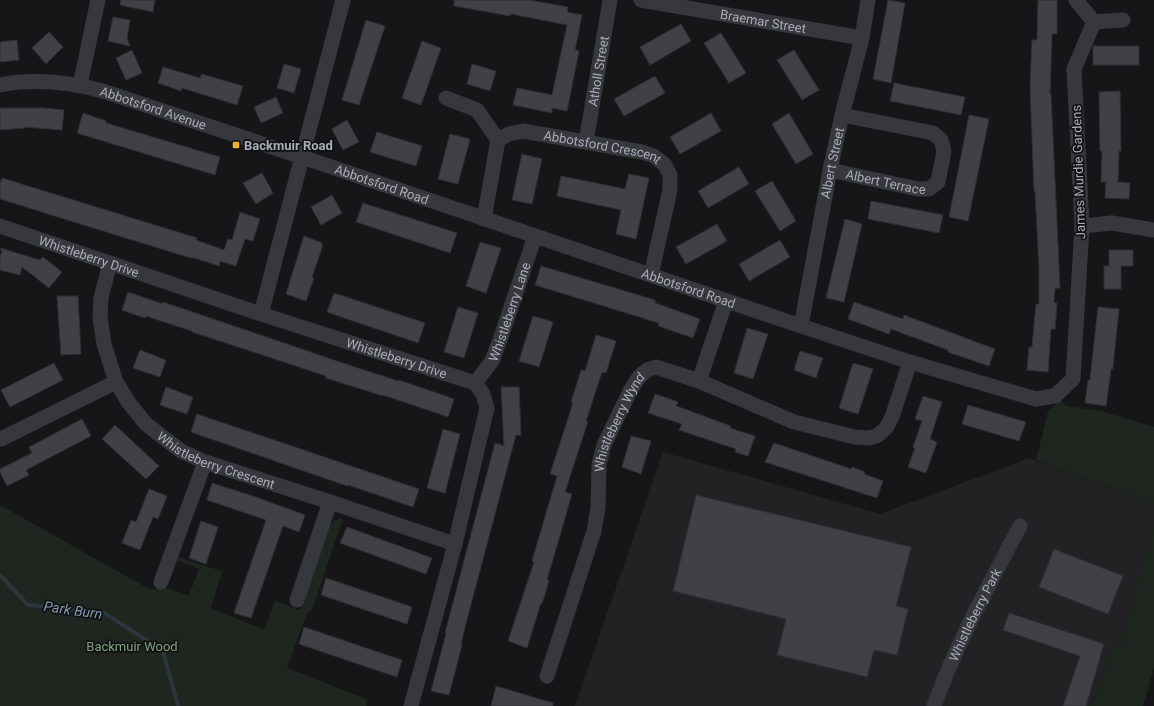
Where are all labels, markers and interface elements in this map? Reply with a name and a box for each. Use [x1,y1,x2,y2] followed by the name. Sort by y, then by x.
[719,7,807,36] street label: Braemar Street
[585,35,612,107] street label: Atholl Street
[98,84,208,133] street label: Abbotsford Avenue
[1069,104,1088,239] street label: James Murdie Gardens
[818,126,847,200] street label: Albert Street
[542,128,664,167] street label: Abbotsford Crescent
[244,138,333,153] place label: Backmuir Road
[231,140,241,150] marker: Backmuir Road
[333,162,431,207] street label: Abbotsford Road
[844,167,926,197] street label: Albert Terrace
[37,233,141,280] street label: Whistleberry Drive
[486,260,534,363] street label: Whistleberry Lane
[640,266,737,311] street label: Abbotsford Road
[344,335,449,381] street label: Whistleberry Drive
[592,369,647,472] street label: Whistleberry Wynd
[154,429,277,492] street label: Whistleberry Crescent
[946,566,1004,664] street label: Whistleberry Park
[43,598,103,622] water label: Park Burn
[86,639,178,654] park label: Backmuir Wood

